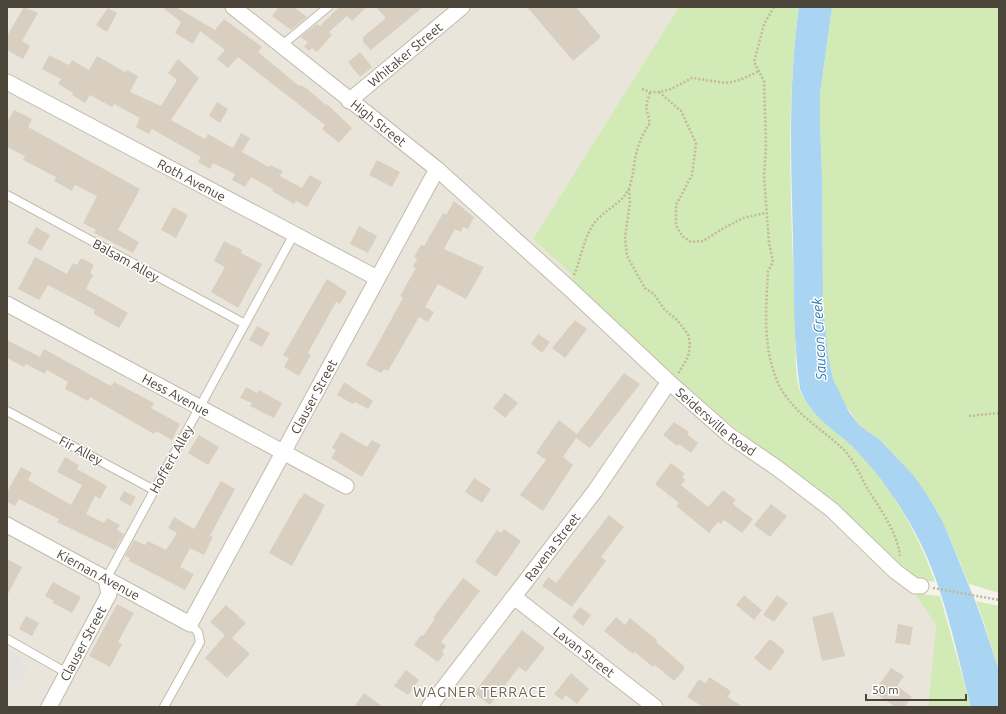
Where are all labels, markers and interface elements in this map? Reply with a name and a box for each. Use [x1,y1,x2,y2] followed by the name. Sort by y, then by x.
[365,19,445,89] street label: Whitaker Street
[348,97,409,149] street label: High Street
[155,156,228,204] street label: Roth Avenue
[90,236,162,284] street label: Balsam Alley
[809,297,829,382] water label: Saucon Creek
[288,357,339,436] street label: Clauser Street
[140,371,212,419] street label: Hess Avenue
[673,385,759,458] street label: Seidersville Road
[147,423,195,495] street label: Hoffert Alley
[57,433,105,467] street label: Fir Alley
[522,510,583,583] street label: Ravena Street
[55,546,142,603] street label: Kiernan Avenue
[57,604,108,683] street label: Clauser Street
[551,624,617,680] street label: Lavan Street
[866,676,966,702] scale bar
[872,683,899,696] text: 50 m
[413,684,547,700] district label: WAGNER TERRACE

